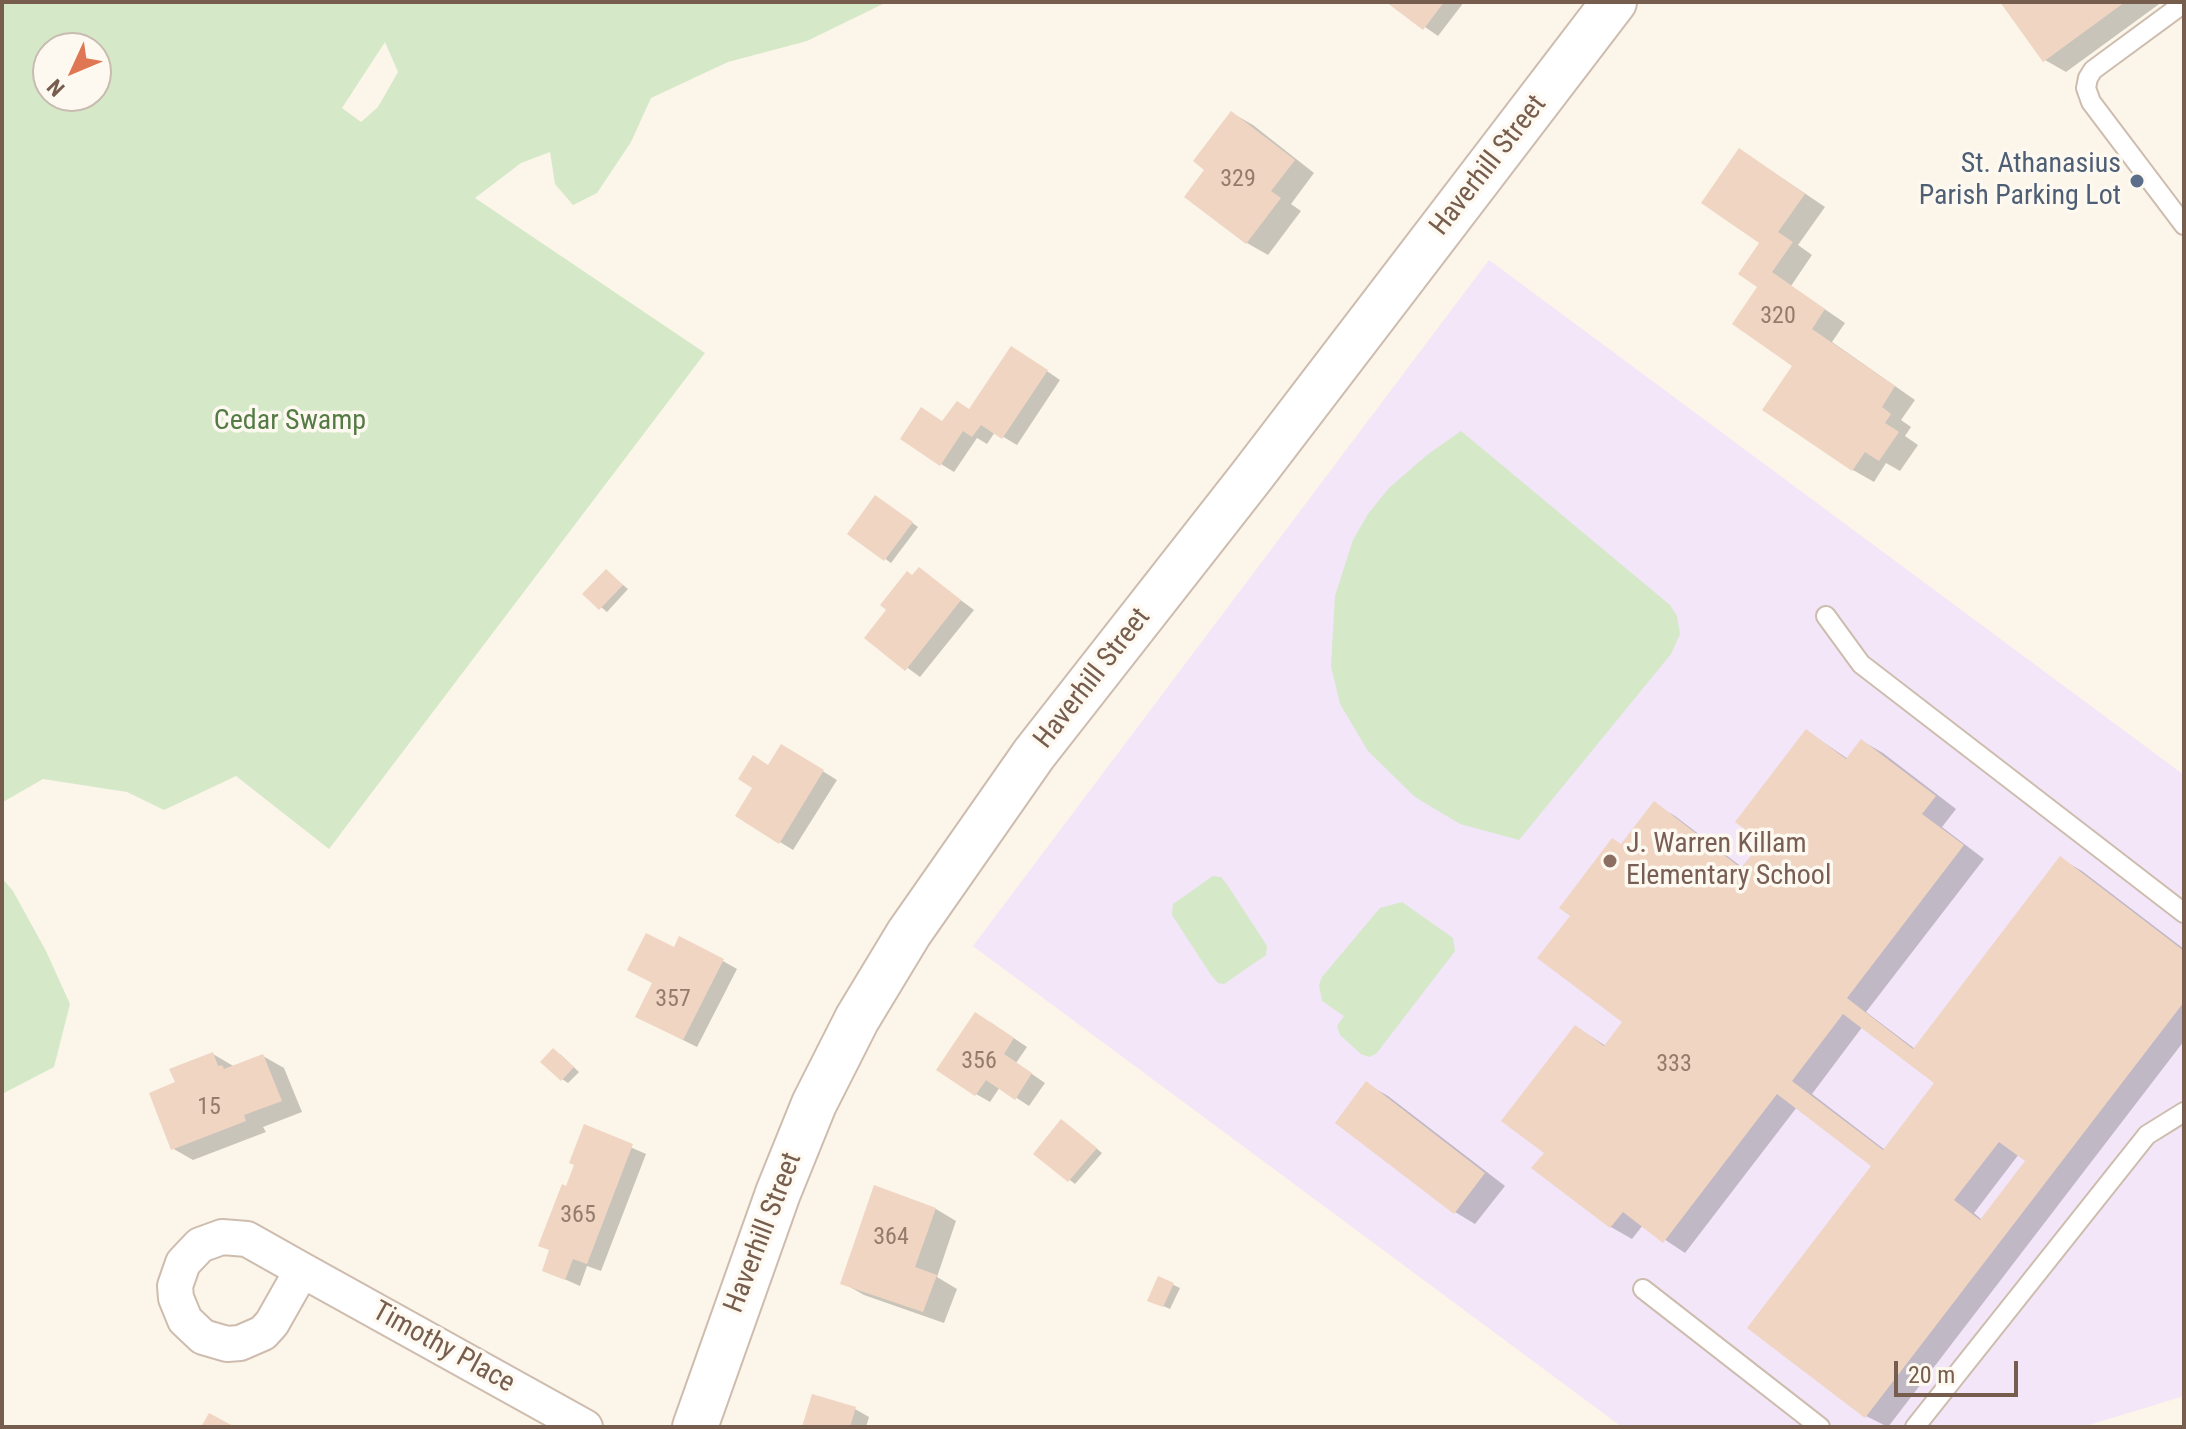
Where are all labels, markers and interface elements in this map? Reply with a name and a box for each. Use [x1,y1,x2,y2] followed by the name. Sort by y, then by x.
[32,32,112,112] north arrow
[42,74,69,101] text: N
[1424,89,1554,243] street label: Haverhill Street
[1919,148,2121,214] place label: St. Athanasius Parish Parking Lot
[1220,166,1256,194] house number: 329
[2128,172,2146,190] marker: St. Athanasius Parish Parking Lot
[1760,303,1796,331] house number: 320
[214,405,366,439] park label: Cedar Swamp
[1028,602,1158,756] street label: Haverhill Street
[1626,828,1831,894] place label: J. Warren Killam Elementary School
[1601,852,1619,870] marker: J. Warren Killam Elementary School
[655,986,691,1014] house number: 357
[961,1048,997,1076] house number: 356
[1656,1051,1692,1079] house number: 333
[197,1094,221,1122] house number: 15
[718,1148,810,1318] street label: Haverhill Street
[560,1202,596,1230] house number: 365
[873,1224,909,1252] house number: 364
[366,1295,520,1401] street label: Timothy Place
[1898,1345,2022,1395] scale bar
[1908,1361,1955,1389] text: 20 m

